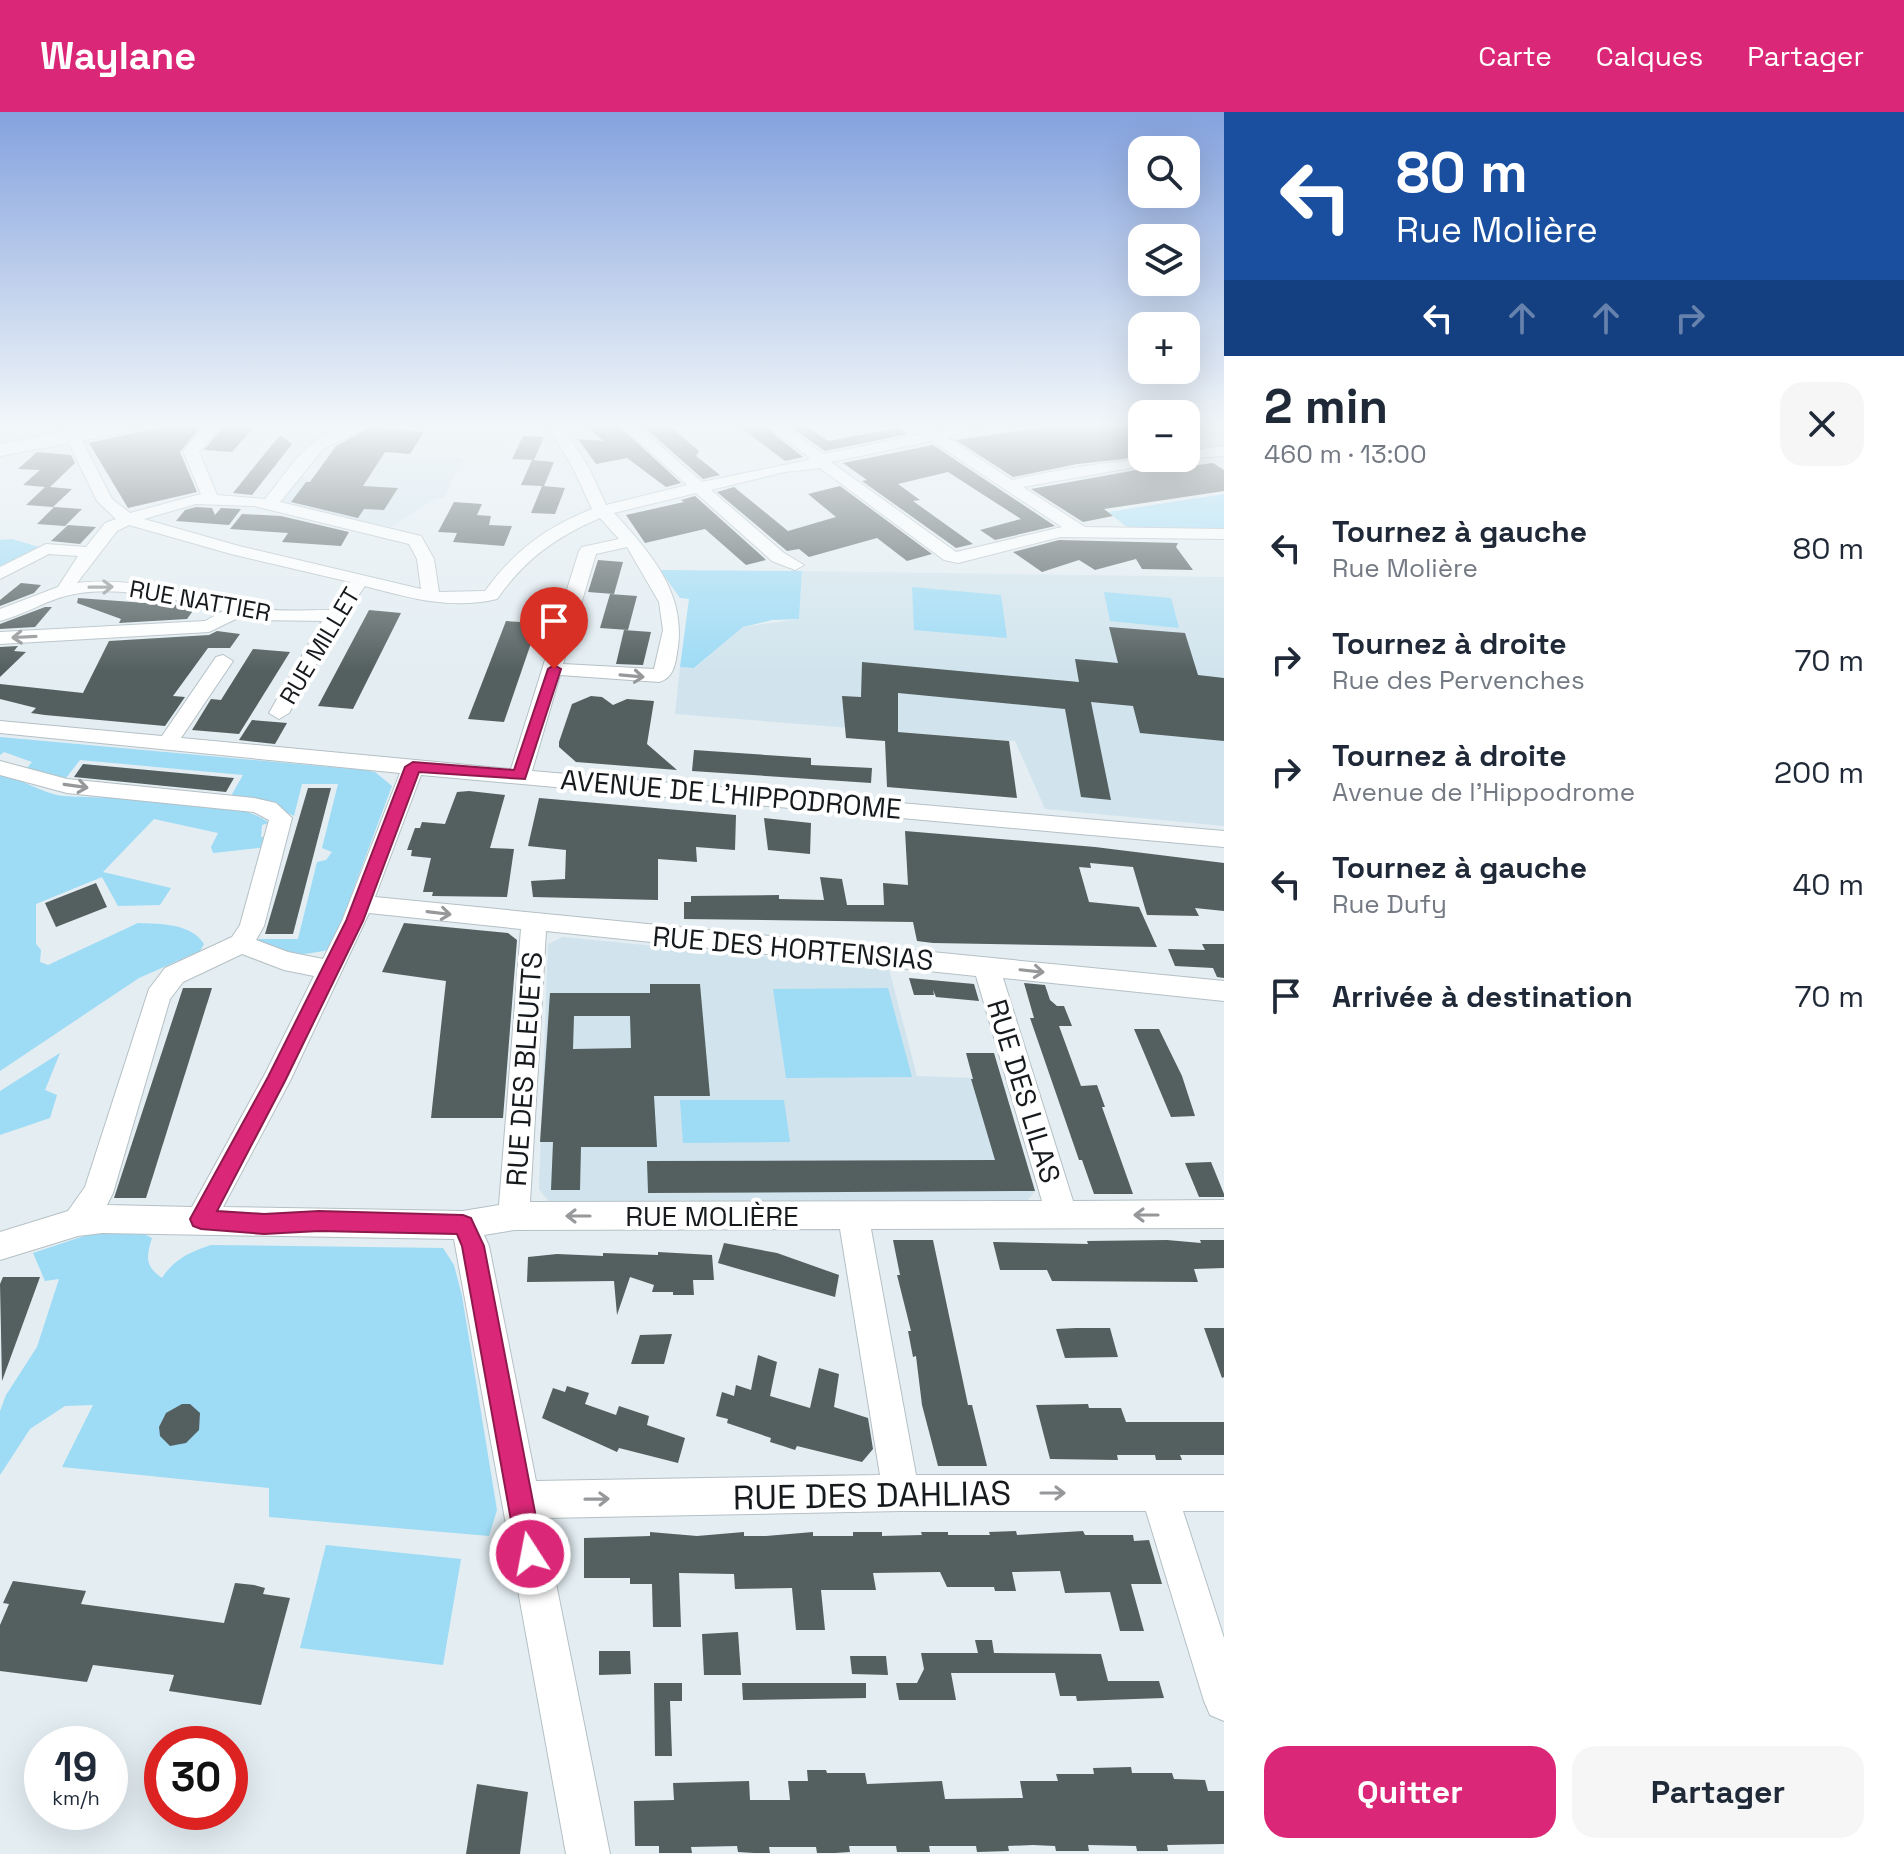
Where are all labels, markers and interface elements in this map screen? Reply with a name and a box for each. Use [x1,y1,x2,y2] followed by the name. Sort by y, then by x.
[40,32,196,80] text: Waylane
[1478,38,1552,74] text: Carte
[1596,38,1703,74] text: Calques
[1747,38,1864,74] text: Partager
[1128,136,1200,472] map controls
[1128,136,1200,208] button: search
[1396,137,1528,208] text: 80 m
[1264,144,1368,248] icon: left
[1396,207,1598,253] text: Rue Molière
[1128,224,1200,296] button: layers
[1416,296,1460,340] icon: left
[1500,296,1544,340] icon: ahead
[1584,296,1628,340] icon: ahead
[1668,296,1712,340] icon: right
[1128,312,1200,384] button: +
[1264,376,1388,437] text: 2 min
[1780,382,1864,466] button: close
[1128,400,1200,472] button: −
[1264,437,1427,471] text: 460 m · 13:00
[1332,512,1587,551] text: Tournez à gauche
[1264,526,1308,570] icon: left
[1793,529,1864,568] text: 80 m
[1332,551,1478,585] text: Rue Molière
[127,573,273,628] street label: RUE NATTIER
[87,579,114,595] one-way arrow
[272,582,367,710] street label: RUE MILLET
[520,587,588,669] pin
[532,599,576,643] icon: arrive
[1332,624,1566,663] text: Tournez à droite
[11,630,38,645] one-way arrow
[1264,638,1308,682] icon: right
[1795,641,1864,680] text: 70 m
[1332,663,1585,697] text: Rue des Pervenches
[618,669,645,684] one-way arrow
[1332,736,1566,775] text: Tournez à droite
[1264,750,1308,794] icon: right
[1774,753,1864,792] text: 200 m
[559,761,903,827] street label: AVENUE DE L'HIPPODROME
[1332,775,1635,809] text: Avenue de l'Hippodrome
[62,779,88,794] one-way arrow
[1332,848,1587,887] text: Tournez à gauche
[1264,862,1308,906] icon: left
[1793,865,1864,904] text: 40 m
[1332,887,1447,921] text: Rue Dufy
[426,906,451,921] one-way arrow
[651,918,935,978] street label: RUE DES HORTENSIAS
[498,950,550,1188] street label: RUE DES BLEUETS
[1018,964,1045,979] one-way arrow
[1264,974,1308,1018] icon: arrive
[1332,977,1633,1016] text: Arrivée à destination
[1795,977,1864,1016] text: 70 m
[979,995,1069,1187] street label: RUE DES LILAS
[625,1198,799,1234] street label: RUE MOLIÈRE
[1133,1207,1160,1223] one-way arrow
[565,1208,592,1224] one-way arrow
[733,1472,1011,1519] street label: RUE DES DAHLIAS
[1039,1486,1066,1501] one-way arrow
[583,1491,610,1507] one-way arrow
[488,1512,572,1596] position arrow
[144,1726,248,1830] speed limit sign: 30
[55,1742,97,1793] text: 19
[1264,1746,1556,1838] button: Quitter
[1572,1746,1864,1838] button: Partager
[52,1785,100,1811] text: km/h

